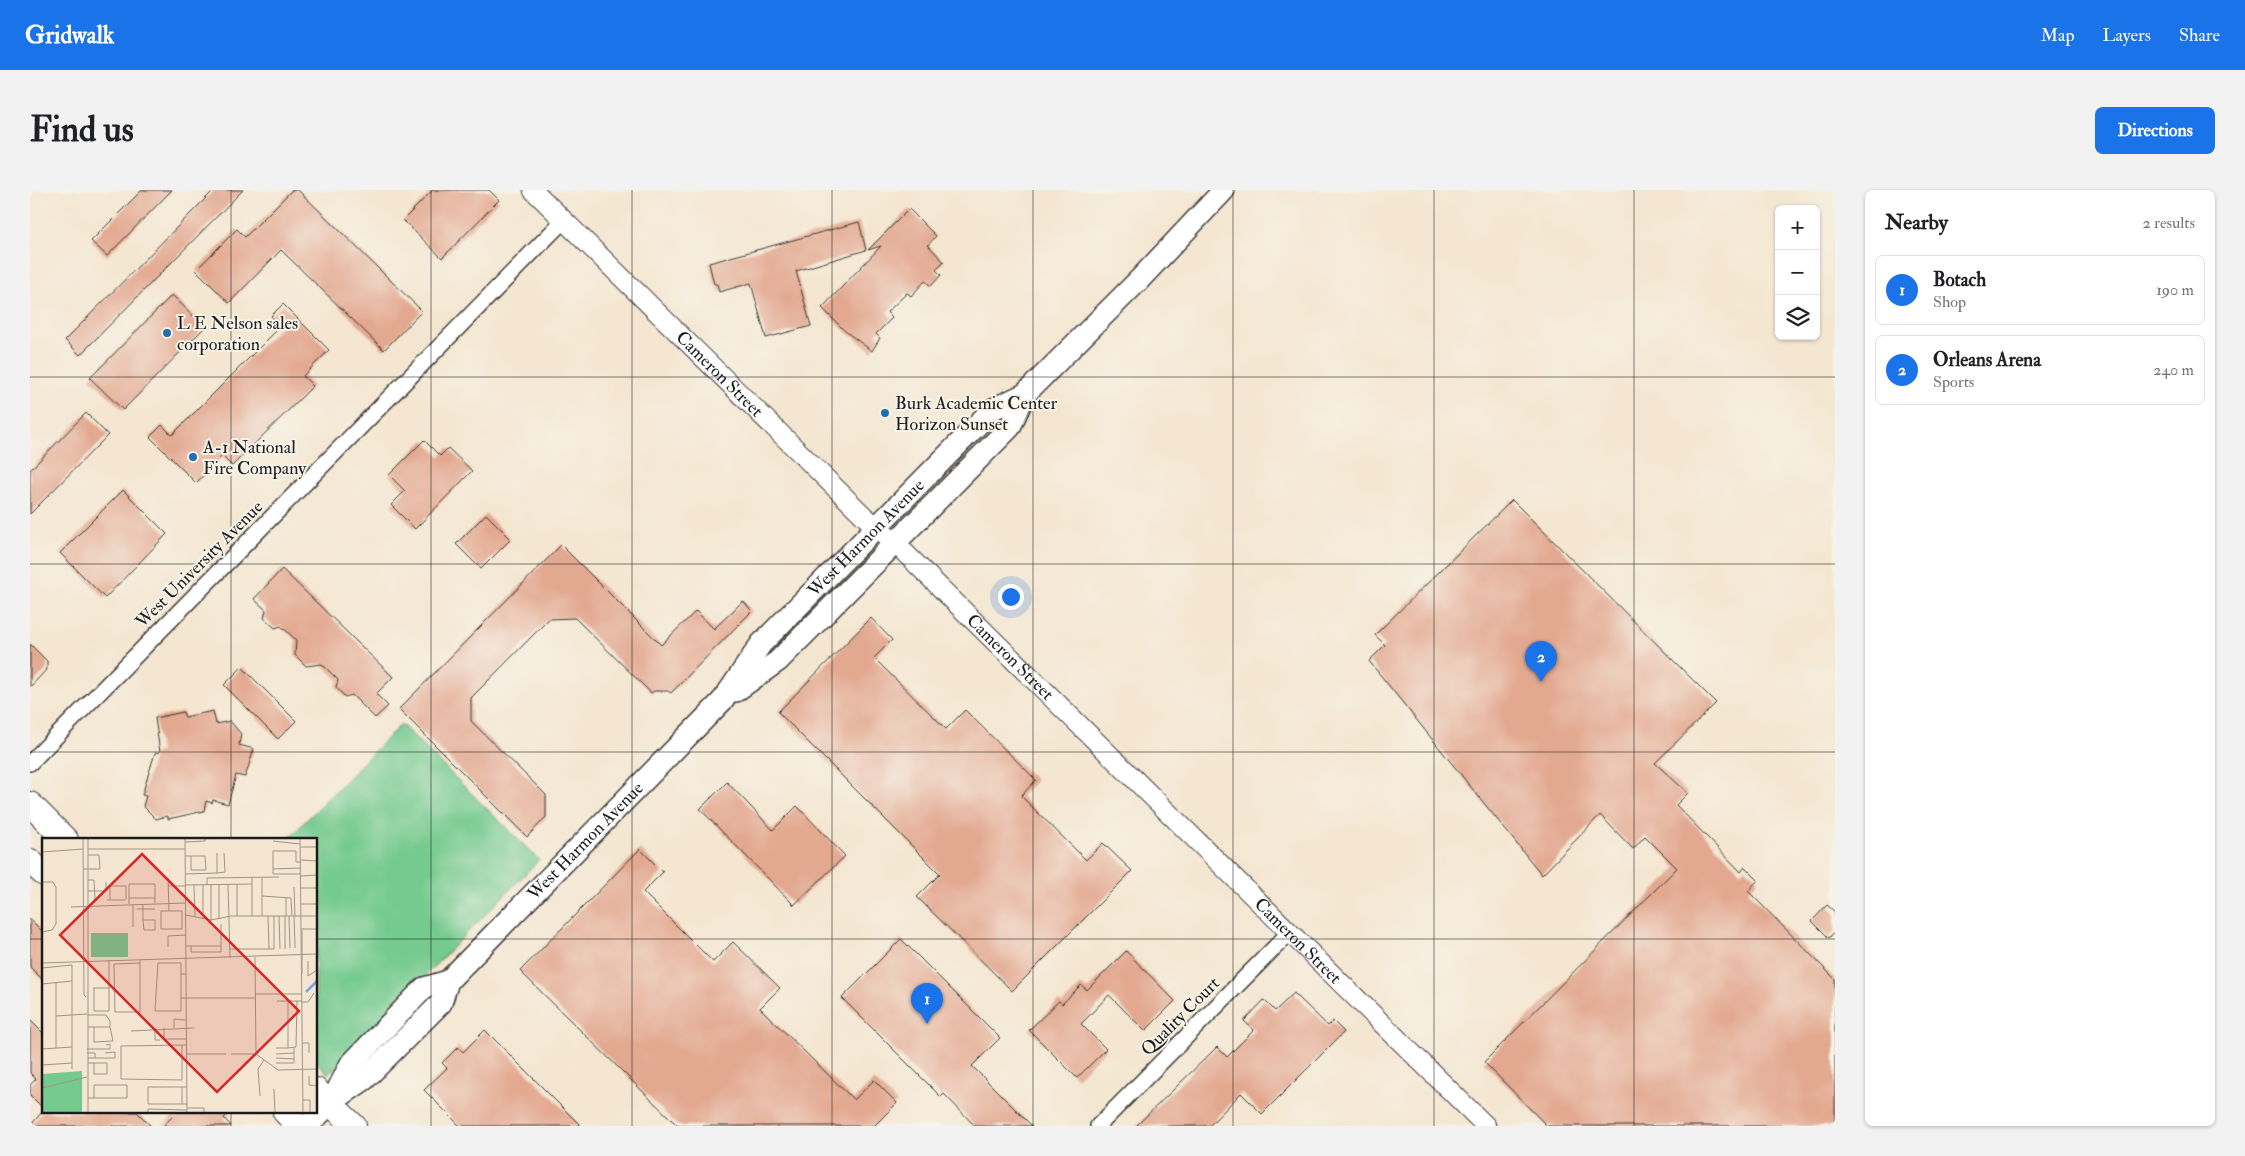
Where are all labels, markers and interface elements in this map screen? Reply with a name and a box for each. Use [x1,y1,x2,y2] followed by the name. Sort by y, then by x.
[25,20,114,51] text: Gridwalk
[2041,24,2075,47] text: Map
[2103,24,2151,47] text: Layers
[2179,24,2220,47] text: Share
[2095,107,2215,154] button: Directions
[30,108,134,152] text: Find us
[1775,205,1820,340] map controls
[1775,205,1820,250] button: +
[1885,209,1948,236] text: Nearby
[2142,213,2195,233] text: 2 results
[1775,250,1820,295] button: −
[1933,268,1986,292] text: Botach
[1899,280,1905,300] text: 1
[2156,280,2194,300] text: 190 m
[1933,292,1966,312] text: Shop
[1775,295,1820,340] button: layers
[177,312,298,356] place label: L E Nelson sales corporation
[671,326,768,422] street label: Cameron Street
[161,327,173,339] marker: L E Nelson sales corporation
[1933,348,2041,372] text: Orleans Arena
[1898,360,1906,380] text: 2
[2153,360,2194,380] text: 240 m
[1933,372,1974,392] text: Sports
[895,392,1058,436] place label: Burk Academic Center Horizon Sunset
[879,407,891,419] marker: Burk Academic Center Horizon Sunset
[202,436,307,480] place label: A-1 National Fire Company
[187,451,199,463] marker: A-1 National Fire Company
[802,474,930,603] street label: West Harmon Avenue
[130,495,268,634] street label: West University Avenue
[998,584,1024,610] your location
[962,609,1059,706] street label: Cameron Street
[1525,641,1557,682] pin: 2
[522,777,649,906] street label: West Harmon Avenue
[42,838,318,1114] inset map
[1249,893,1346,989] street label: Cameron Street
[1136,972,1225,1061] street label: Quality Court
[911,983,943,1024] pin: 1

